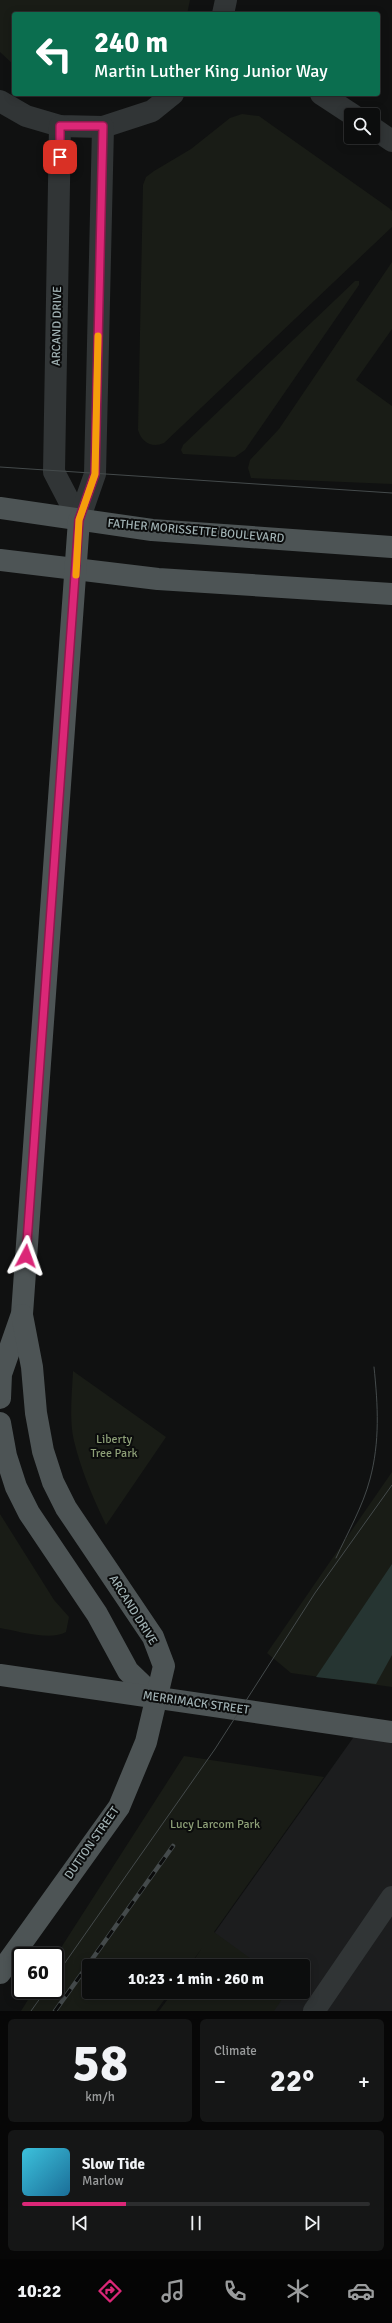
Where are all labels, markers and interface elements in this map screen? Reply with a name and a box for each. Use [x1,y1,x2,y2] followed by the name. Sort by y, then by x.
[94,26,168,60] text: 240 m
[28,28,80,80] icon: left
[94,60,328,82] text: Martin Luther King Junior Way
[344,108,380,144] map controls
[344,108,380,144] button: search
[43,140,77,174] pin
[49,146,71,168] icon: arrive
[49,286,65,366] street label: ARCAND DRIVE
[107,516,285,546] street label: FATHER MORISSETTE BOULEVARD
[5,1235,47,1277] position arrow
[90,1432,138,1461] park label: Liberty Tree Park
[106,1572,161,1648] street label: ARCAND DRIVE
[142,1688,250,1718] street label: MERRIMACK STREET
[61,1804,123,1882] street label: DUTTON STREET
[170,1817,260,1832] park label: Lucy Larcom Park
[12,1947,64,1999] speed limit sign: 60
[128,1970,264,1988] text: 10:23 · 1 min · 260 m
[72,2031,128,2095] text: 58
[214,2043,257,2059] text: Climate
[270,2063,314,2100] text: 22°
[214,2068,226,2095] text: −
[358,2068,370,2095] text: +
[85,2089,115,2105] text: km/h
[82,2155,145,2173] text: Slow Tide
[82,2173,124,2189] text: Marlow
[69,2212,91,2234] icon: previous
[185,2212,207,2234] icon: pause
[301,2212,323,2234] icon: next
[96,2277,124,2305] icon: directions
[159,2277,187,2305] icon: music
[221,2277,249,2305] icon: phone
[284,2277,312,2305] icon: climate
[347,2277,375,2305] icon: car
[17,2280,62,2302] text: 10:22

